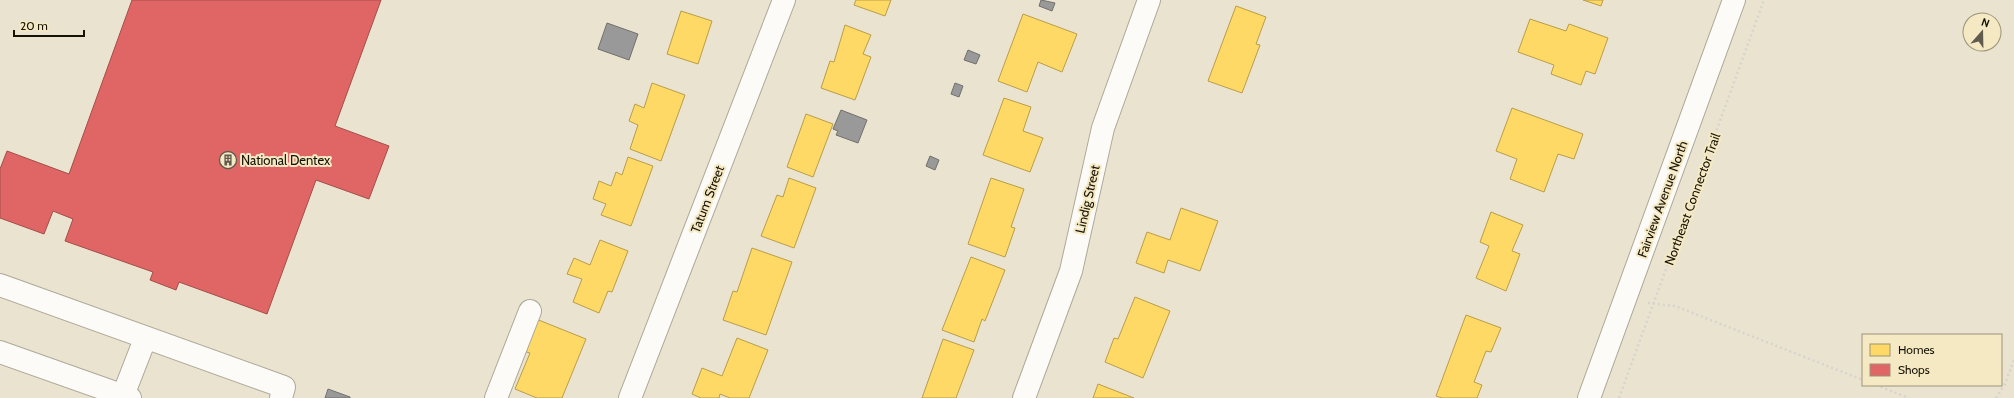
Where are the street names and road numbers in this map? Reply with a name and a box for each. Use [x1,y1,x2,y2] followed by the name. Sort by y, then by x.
[1661,131,1723,267] street label: Northeast Connector Trail
[1633,138,1691,260] street label: Fairview Avenue North
[687,162,727,235] street label: Tatum Street
[1071,163,1103,235] street label: Lindig Street

